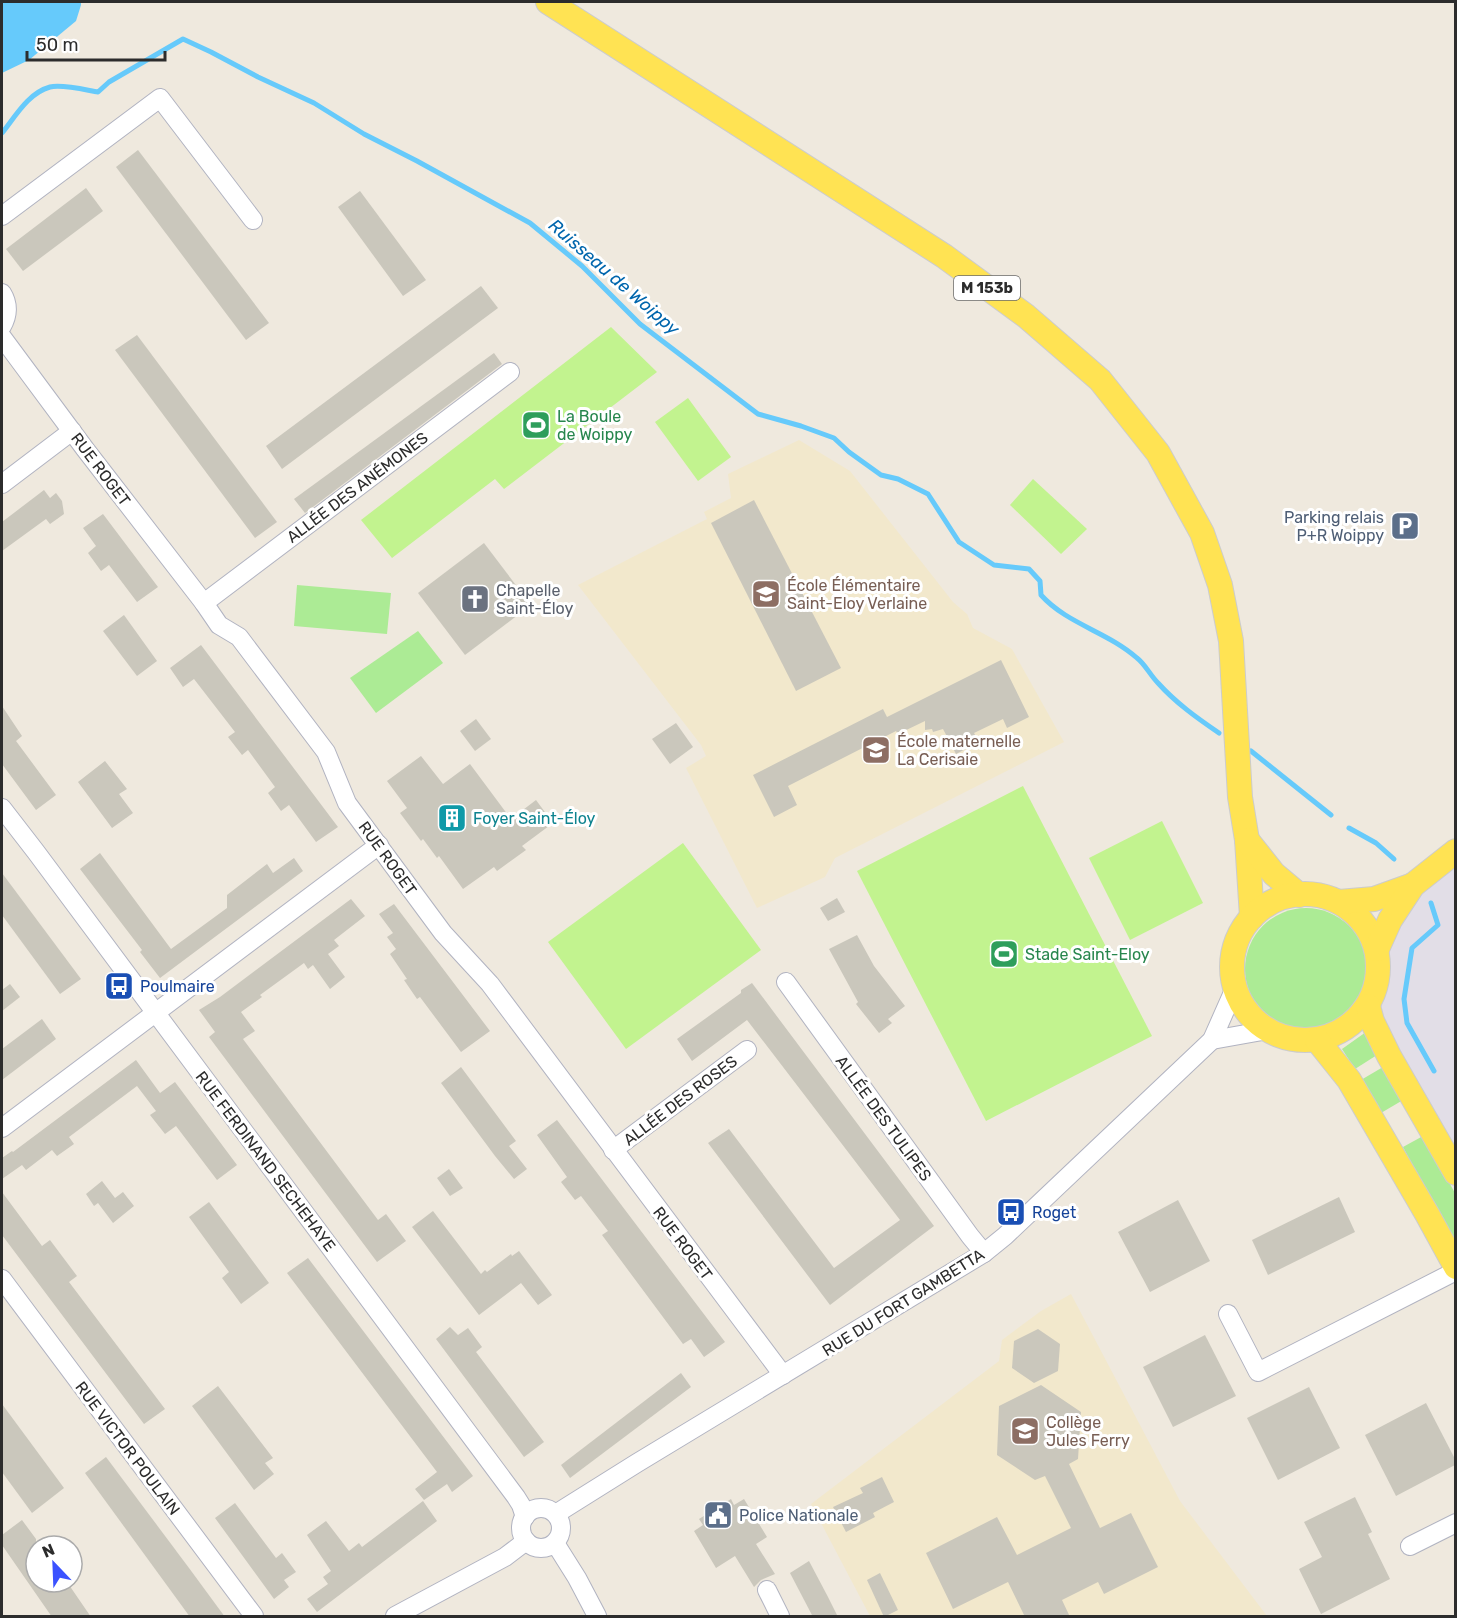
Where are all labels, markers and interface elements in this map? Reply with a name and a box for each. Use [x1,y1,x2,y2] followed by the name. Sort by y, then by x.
[27,24,165,62] scale bar
[36,34,79,56] text: 50 m
[544,214,685,340] water label: Ruisseau de Woippy
[954,276,1020,300] road number: M 153b
[557,407,632,444] place label: La Boule de Woippy
[520,409,552,441] sports icon: La Boule de Woippy
[283,428,432,547] street label: ALLÉE DES ANÉMONES
[67,429,134,510] street label: RUE ROGET
[1284,508,1384,545] place label: Parking relais P+R Woippy
[1389,510,1421,542] parking icon: Parking relais P+R Woippy
[787,576,927,613] place label: École Élémentaire Saint-Eloy Verlaine
[750,578,782,610] school or university icon: École Élémentaire Saint-Eloy Verlaine
[496,581,573,618] place label: Chapelle Saint-Éloy
[459,583,491,615] church icon: Chapelle Saint-Éloy
[897,732,1021,769] place label: École maternelle La Cerisaie
[860,734,892,766] school or university icon: École maternelle La Cerisaie
[436,802,468,834] building icon: Foyer Saint-Éloy
[473,809,596,828] place label: Foyer Saint-Éloy
[354,818,421,899] street label: RUE ROGET
[988,938,1020,970] sports icon: Stade Saint-Eloy
[1025,945,1150,964] place label: Stade Saint-Eloy
[103,970,135,1002] bus stop icon: Poulmaire
[140,977,215,996] place label: Poulmaire
[620,1051,741,1149] street label: ALLÉE DES ROSES
[832,1052,935,1185] street label: ALLÉE DES TULIPES
[192,1068,340,1255] street label: RUE FERDINAND SECHEHAYE
[995,1196,1027,1228] bus stop icon: Roget
[649,1203,716,1284] street label: RUE ROGET
[1032,1203,1076,1222] place label: Roget
[819,1245,988,1360] street label: RUE DU FORT GAMBETTA
[71,1378,184,1519] street label: RUE VICTOR POULAIN
[1046,1413,1130,1450] place label: Collège Jules Ferry
[1009,1415,1041,1447] school or university icon: Collège Jules Ferry
[702,1499,734,1531] public building icon: Police Nationale
[739,1506,858,1525] place label: Police Nationale
[24,1534,84,1594] north arrow
[39,1540,57,1562] text: N

